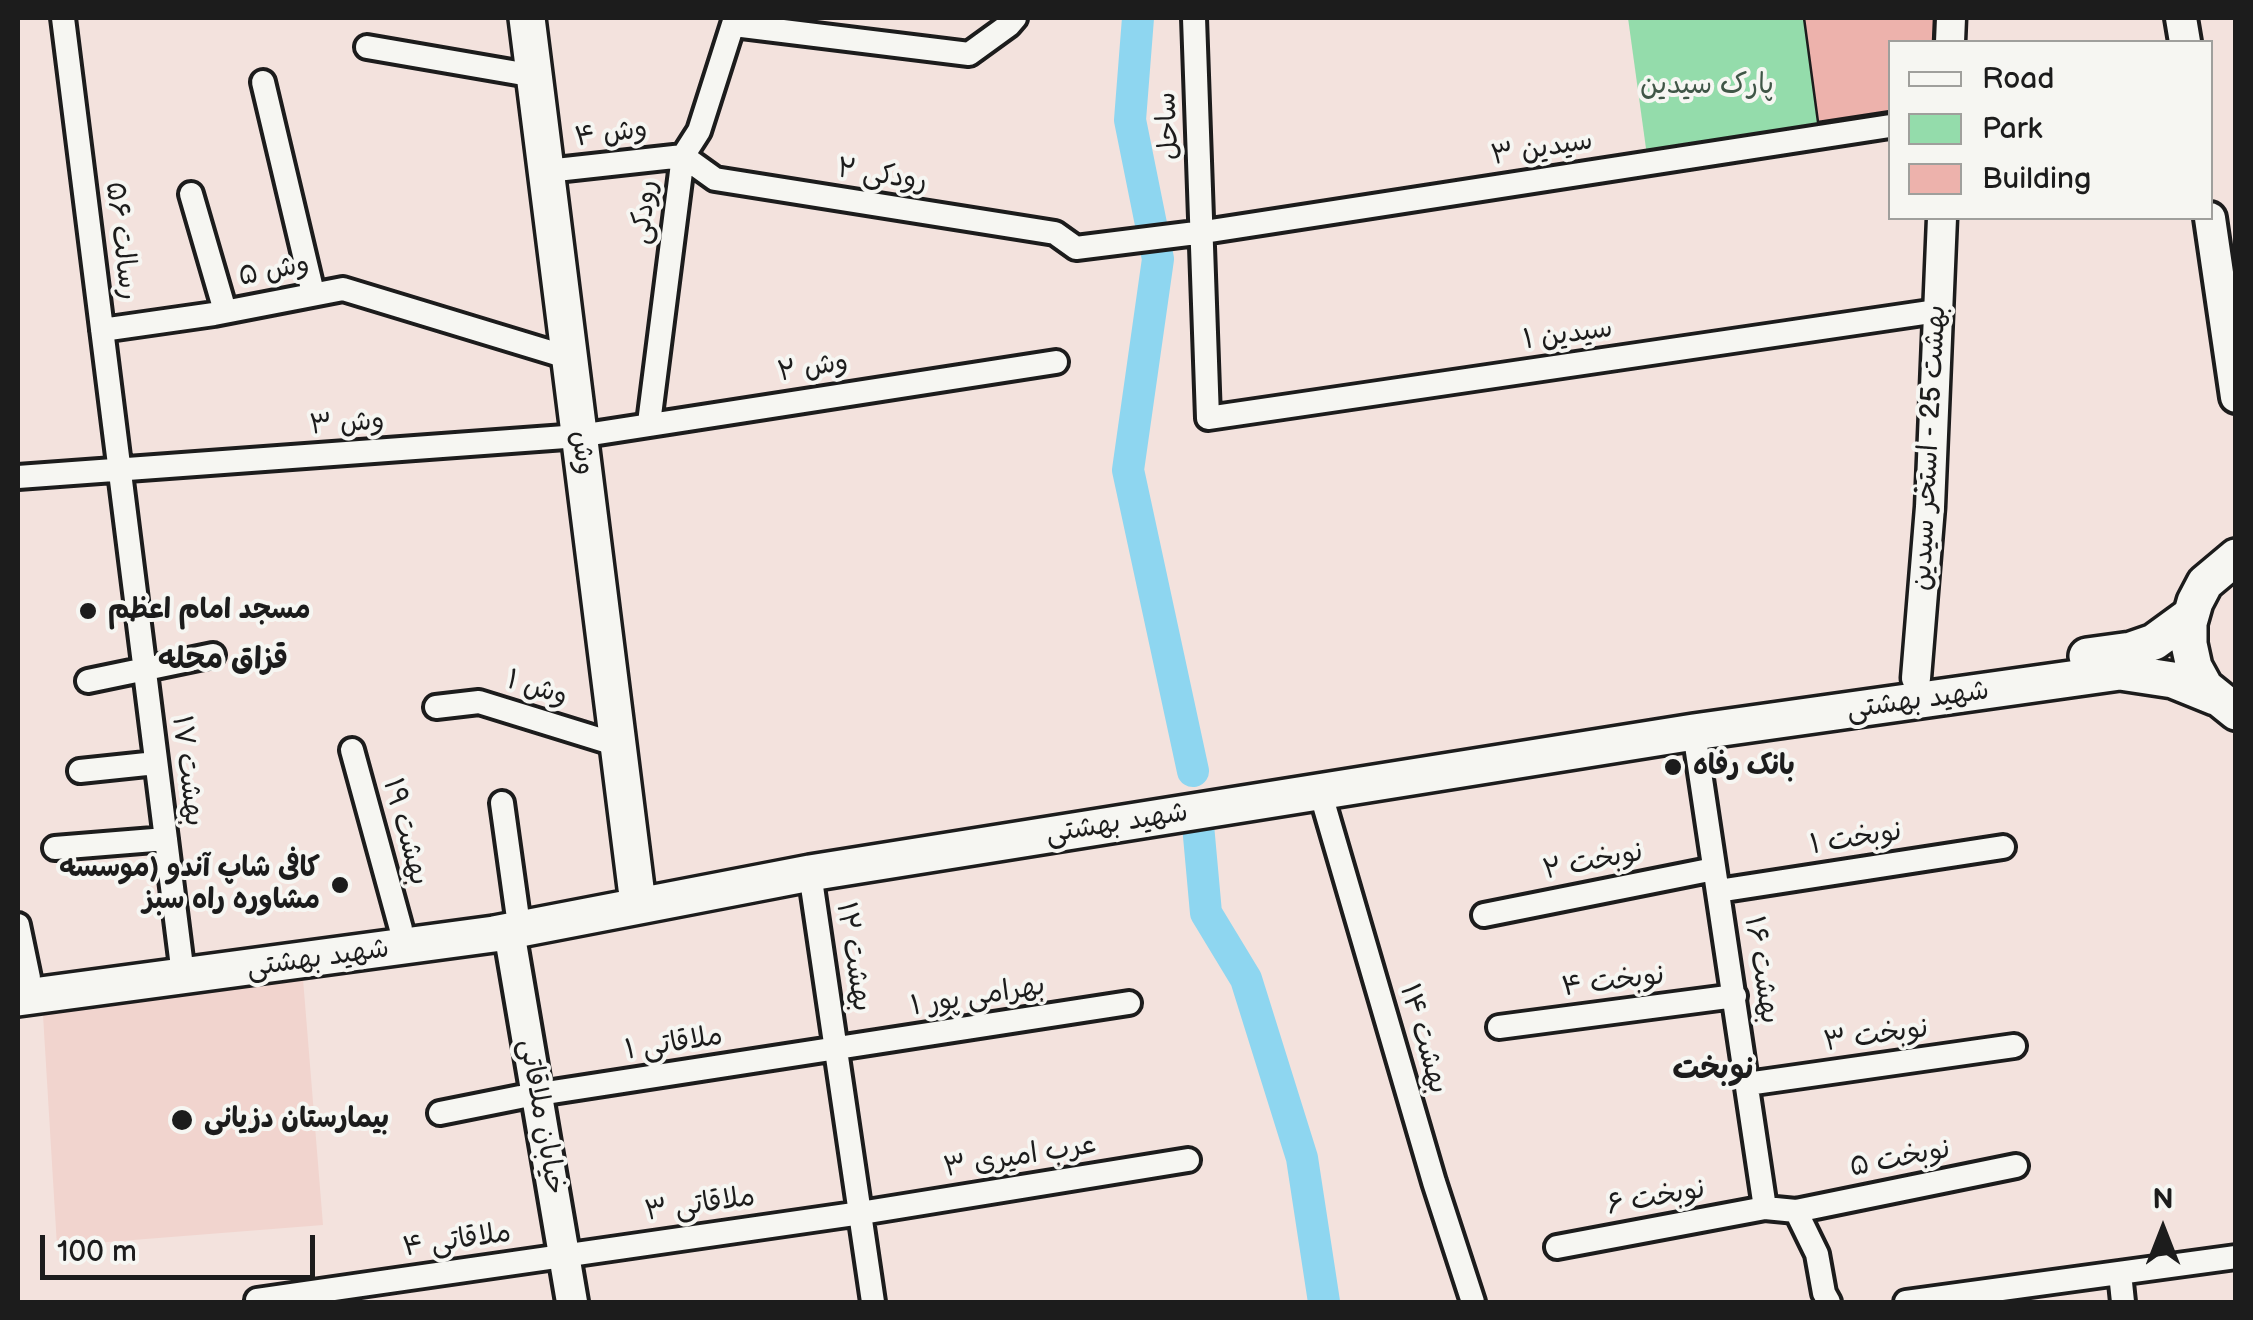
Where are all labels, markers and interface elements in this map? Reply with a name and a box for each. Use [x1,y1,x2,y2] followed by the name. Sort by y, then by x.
[1888,40,2213,220] legend
[1982,61,2055,97] text: Road
[1640,69,1774,103] park label: پارک سیدین
[1150,91,1188,161] street label: ساحل
[1982,111,2042,147] text: Park
[573,113,649,155] street label: وش ۴
[1489,124,1595,174] street label: سیدین ۳
[834,152,930,200] street label: رودکی ۲
[1982,161,2091,197] text: Building
[624,178,666,246] street label: رودکی
[97,180,145,302] street label: ۵۶ رسالت
[236,248,312,294] street label: وش ۵
[1906,304,1954,592] street label: بهشت 25 - استخر سیدین
[1521,312,1615,358] street label: سیدین ۱
[775,346,851,390] street label: وش ۲
[308,405,386,443] street label: وش ۳
[563,429,601,477] street label: وش
[108,594,311,628] place label: مسجد امام اعظم
[77,600,99,622] marker: مسجد امام اعظم
[158,642,288,678] district label: قزاق محله
[502,664,572,714] street label: وش ۱
[1845,674,1991,728] street label: شهید بهشتی
[164,714,210,828] street label: بهشت ۱۷
[1693,750,1795,784] place label: بانک رفاه
[1662,756,1684,778] marker: بانک رفاه
[375,775,435,889] street label: بهشت ۱۹
[1044,796,1190,852] street label: شهید بهشتی
[1808,815,1904,863] street label: ۱ نوبخت
[1540,836,1646,888] street label: ۲ نوبخت
[59,852,320,918] place label: کافی شاپ آندو (موسسه مشاوره راه سبز
[329,874,351,896] marker: کافی شاپ آندو (موسسه مشاوره راه سبز
[828,900,878,1014] street label: ۱۲ بهشت
[1736,914,1786,1026] street label: ۱۶ بهشت
[245,932,391,986] street label: شهید بهشتی
[1560,959,1666,1005] street label: ۴ نوبخت
[909,970,1047,1024] street label: ۱ بهرامی پور
[1391,980,1455,1098] street label: بهشت ۱۴
[1822,1012,1930,1060] street label: ۳ نوبخت
[623,1020,725,1068] street label: ملاقاتی ۱
[511,1037,571,1197] street label: خیابان ملاقاتی
[1672,1052,1754,1088] district label: نوبخت
[204,1103,389,1137] place label: بیمارستان دزیانی
[169,1107,195,1133] marker: بیمارستان دزیانی
[941,1128,1099,1186] street label: ۳ عرب امیری
[1847,1133,1953,1185] street label: ۵ نوبخت
[1604,1173,1708,1223] street label: نوبخت ۶
[2113,1180,2213,1280] north arrow
[643,1181,757,1229] street label: ملاقاتی ۳
[2152,1183,2174,1216] text: N
[45,1215,320,1277] scale bar
[401,1217,513,1265] street label: ملاقاتی ۴
[57,1234,137,1270] text: 100 m

